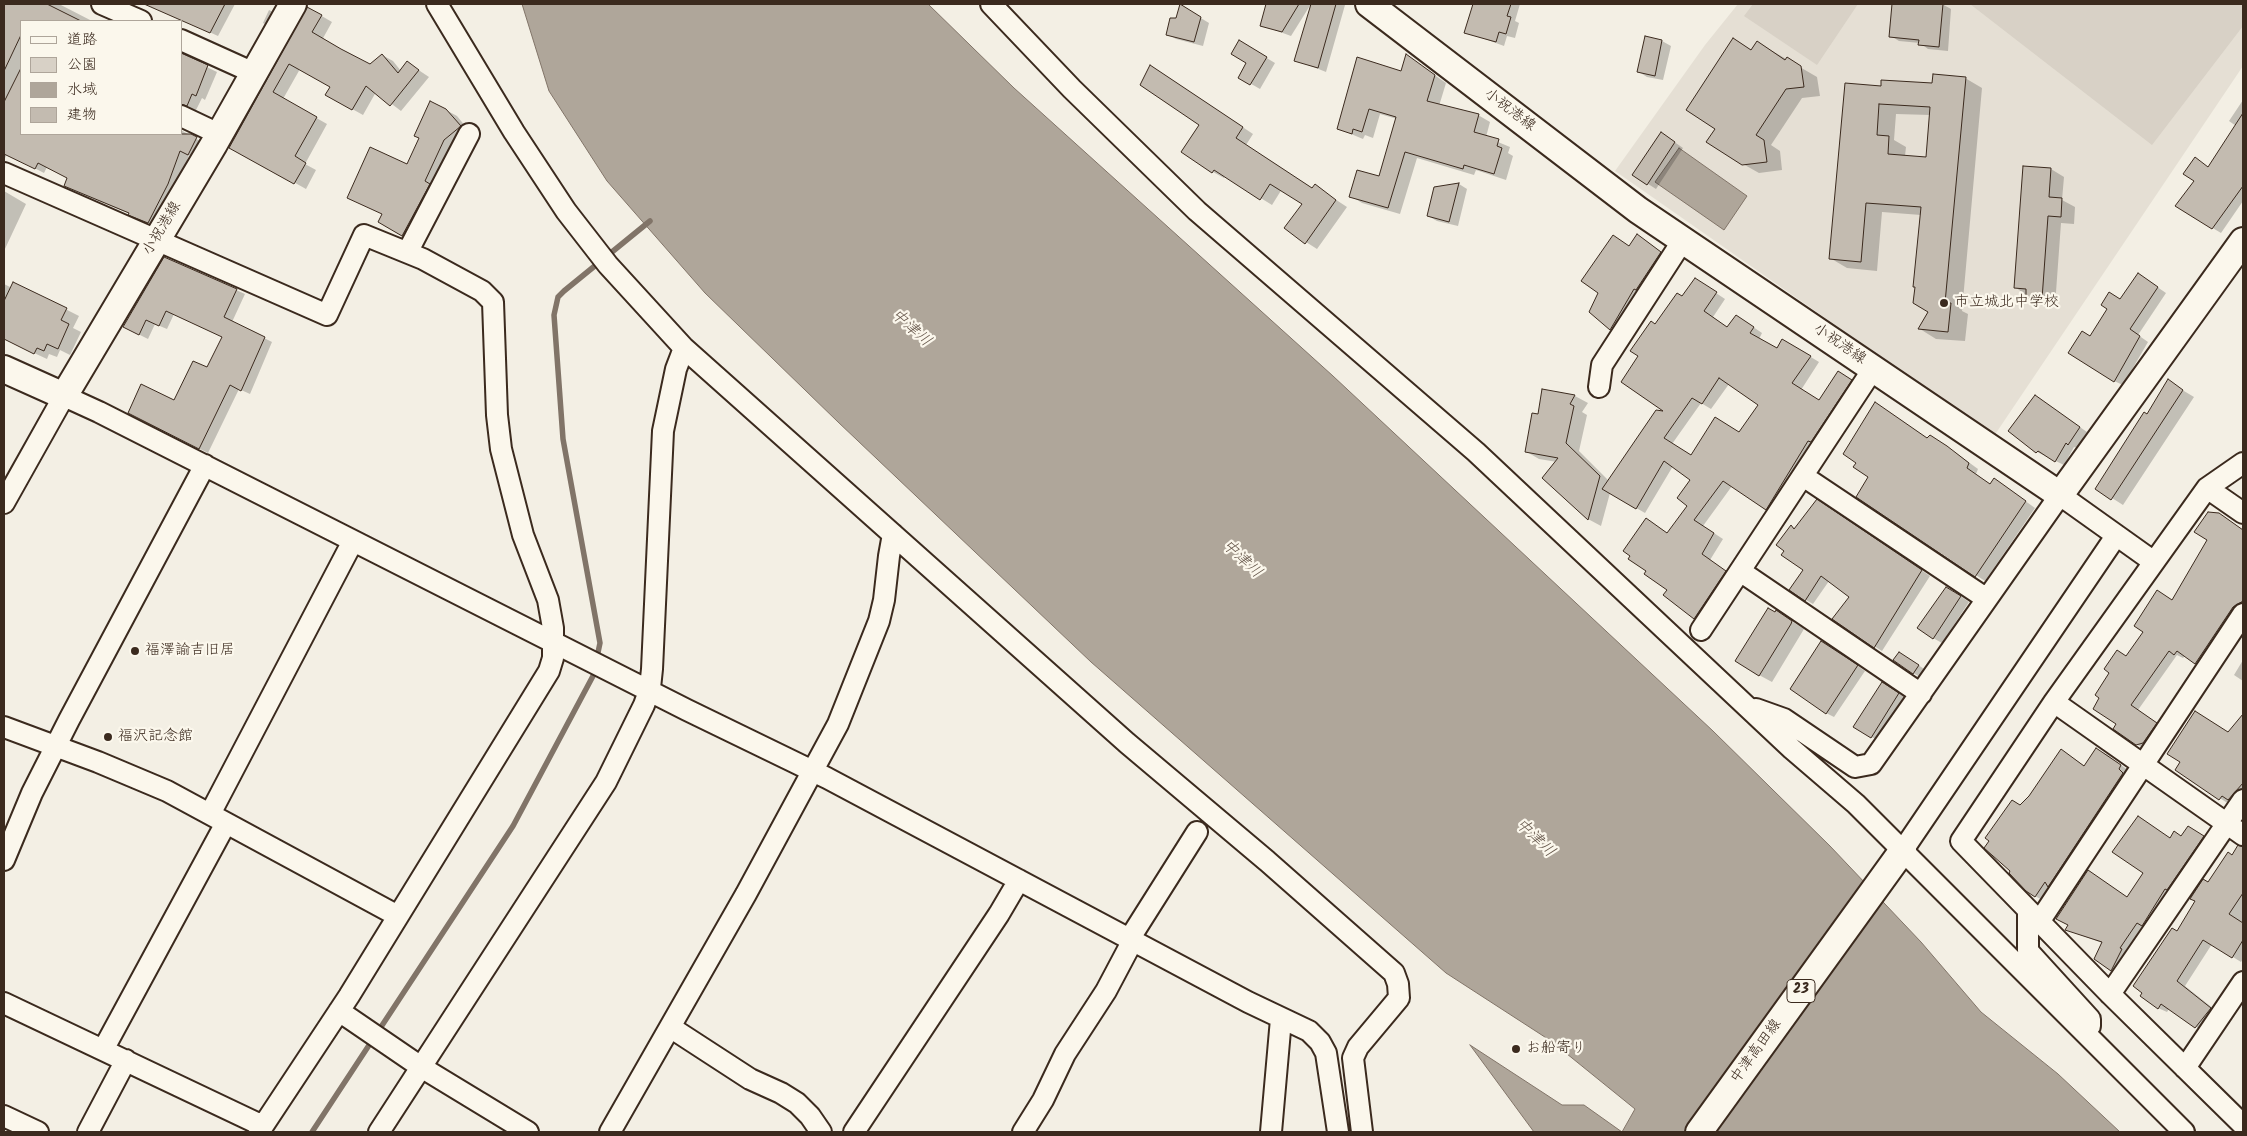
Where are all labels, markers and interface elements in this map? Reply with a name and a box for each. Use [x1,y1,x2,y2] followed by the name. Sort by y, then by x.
[20,20,182,135] legend
[67,28,97,52] text: 道路
[67,53,97,77] text: 公園
[67,78,97,102] text: 水域
[1480,86,1538,136] street label: 小祝港線
[67,103,97,127] text: 建物
[140,199,186,259] street label: 小祝港線
[1954,294,2059,312] place label: 市立城北中学校
[1938,297,1950,309] marker: 市立城北中学校
[886,306,934,352] water label: 中津川
[1809,321,1869,369] street label: 小祝港線
[1217,537,1265,583] water label: 中津川
[145,642,235,660] place label: 福澤諭吉旧居
[129,645,141,657] marker: 福澤諭吉旧居
[118,728,193,746] place label: 福沢記念館
[102,731,114,743] marker: 福沢記念館
[1510,815,1558,863] water label: 中津川
[1787,979,1815,1002] road number: 23
[1728,1016,1786,1088] street label: 中津高田線
[1526,1040,1586,1058] place label: お船寄り
[1510,1043,1522,1055] marker: お船寄り

